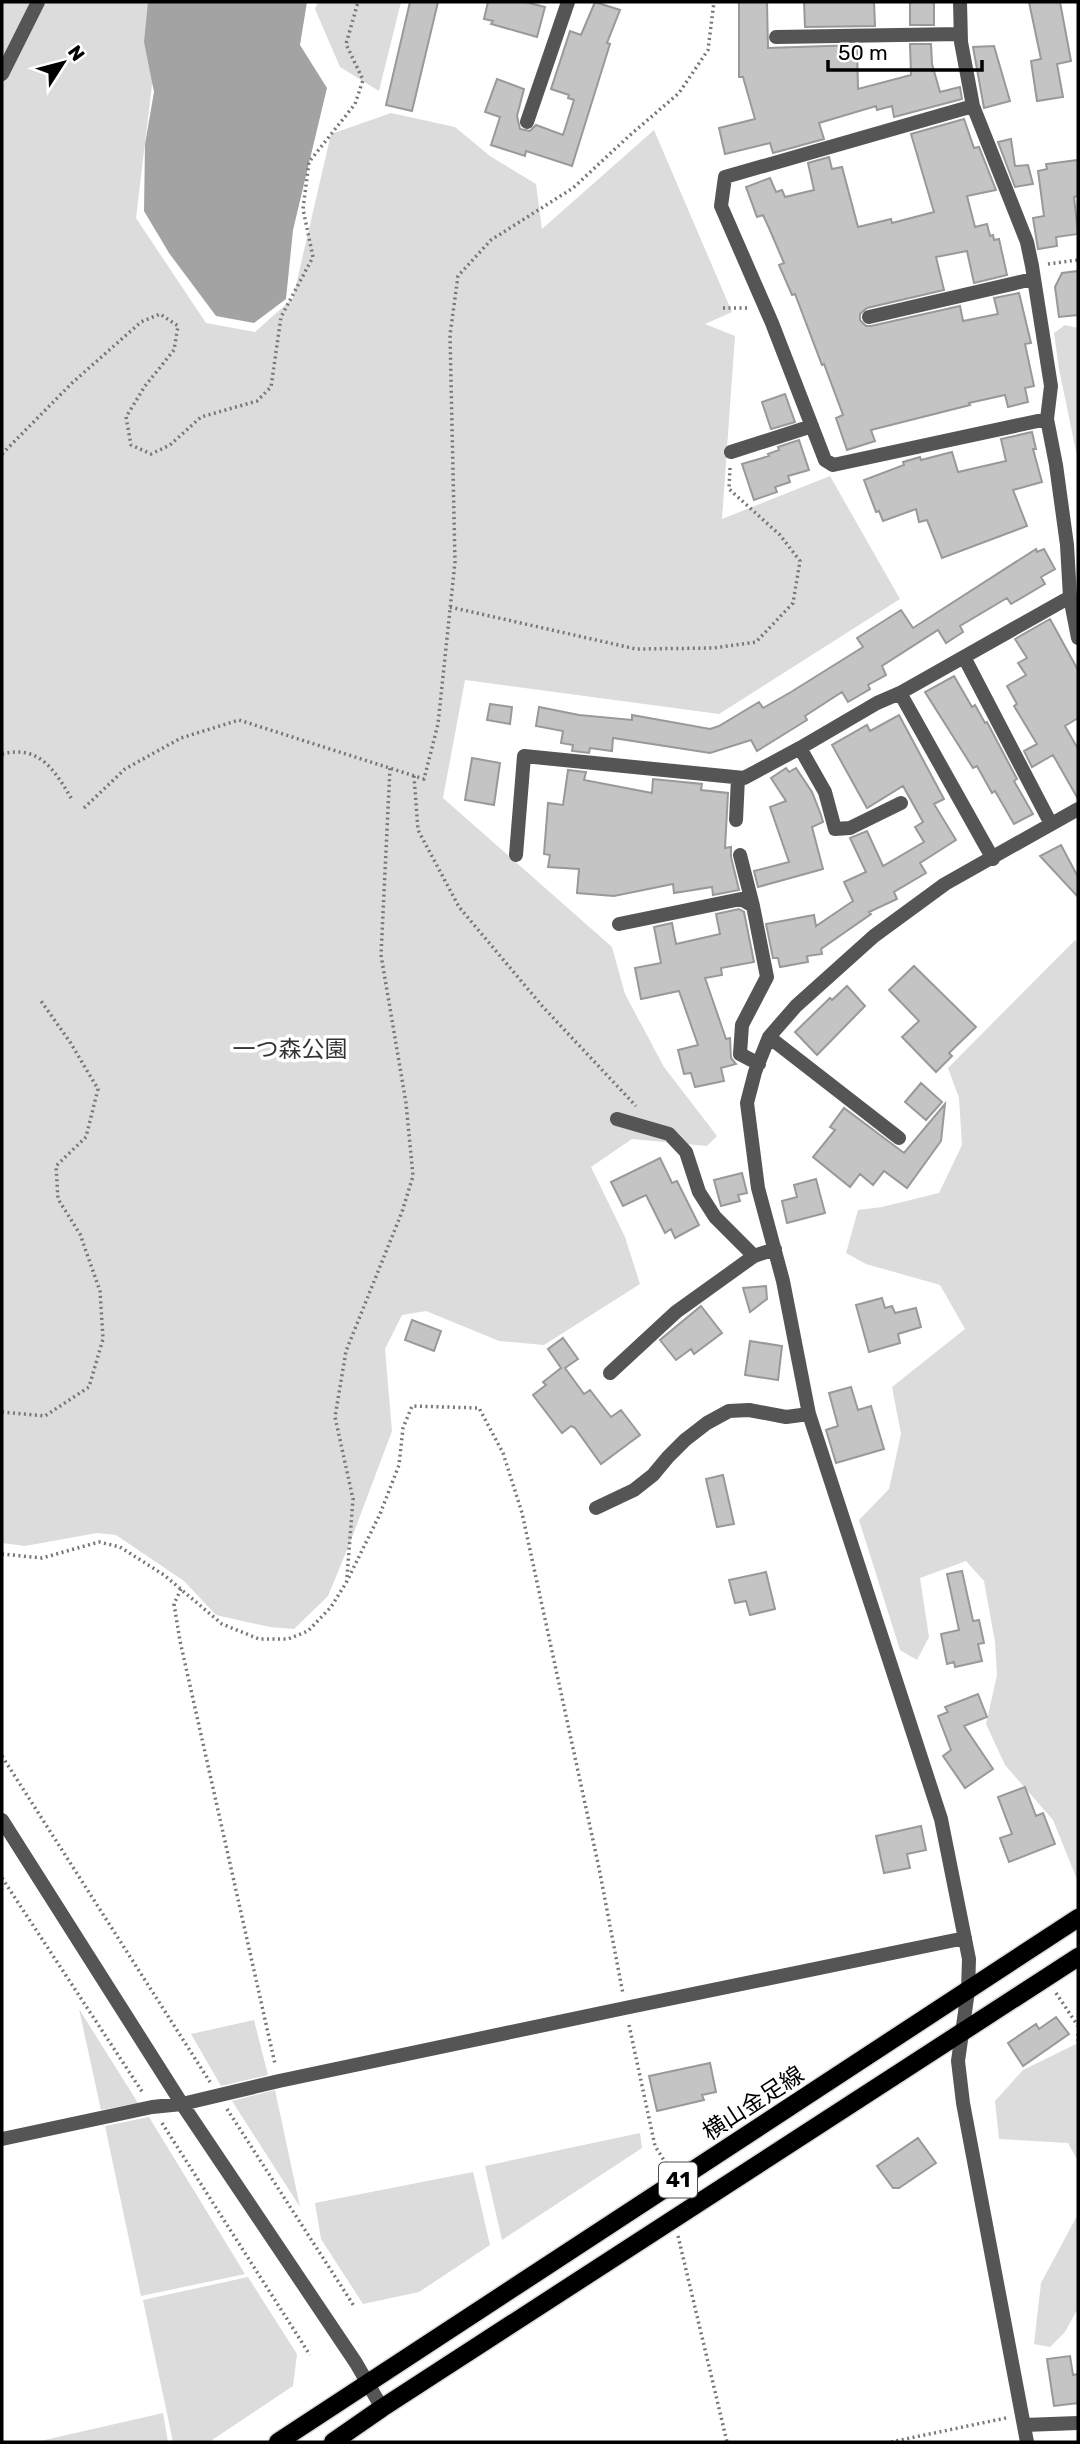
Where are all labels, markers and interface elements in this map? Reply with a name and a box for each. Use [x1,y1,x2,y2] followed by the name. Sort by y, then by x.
[28,28,98,98] north arrow
[828,28,982,72] scale bar
[838,40,888,65] text: 50 m
[63,41,90,66] text: N
[233,1035,348,1063] park label: 一つ森公園
[697,2060,809,2146] street label: 横山金足線
[659,2162,697,2198] road number: 41

